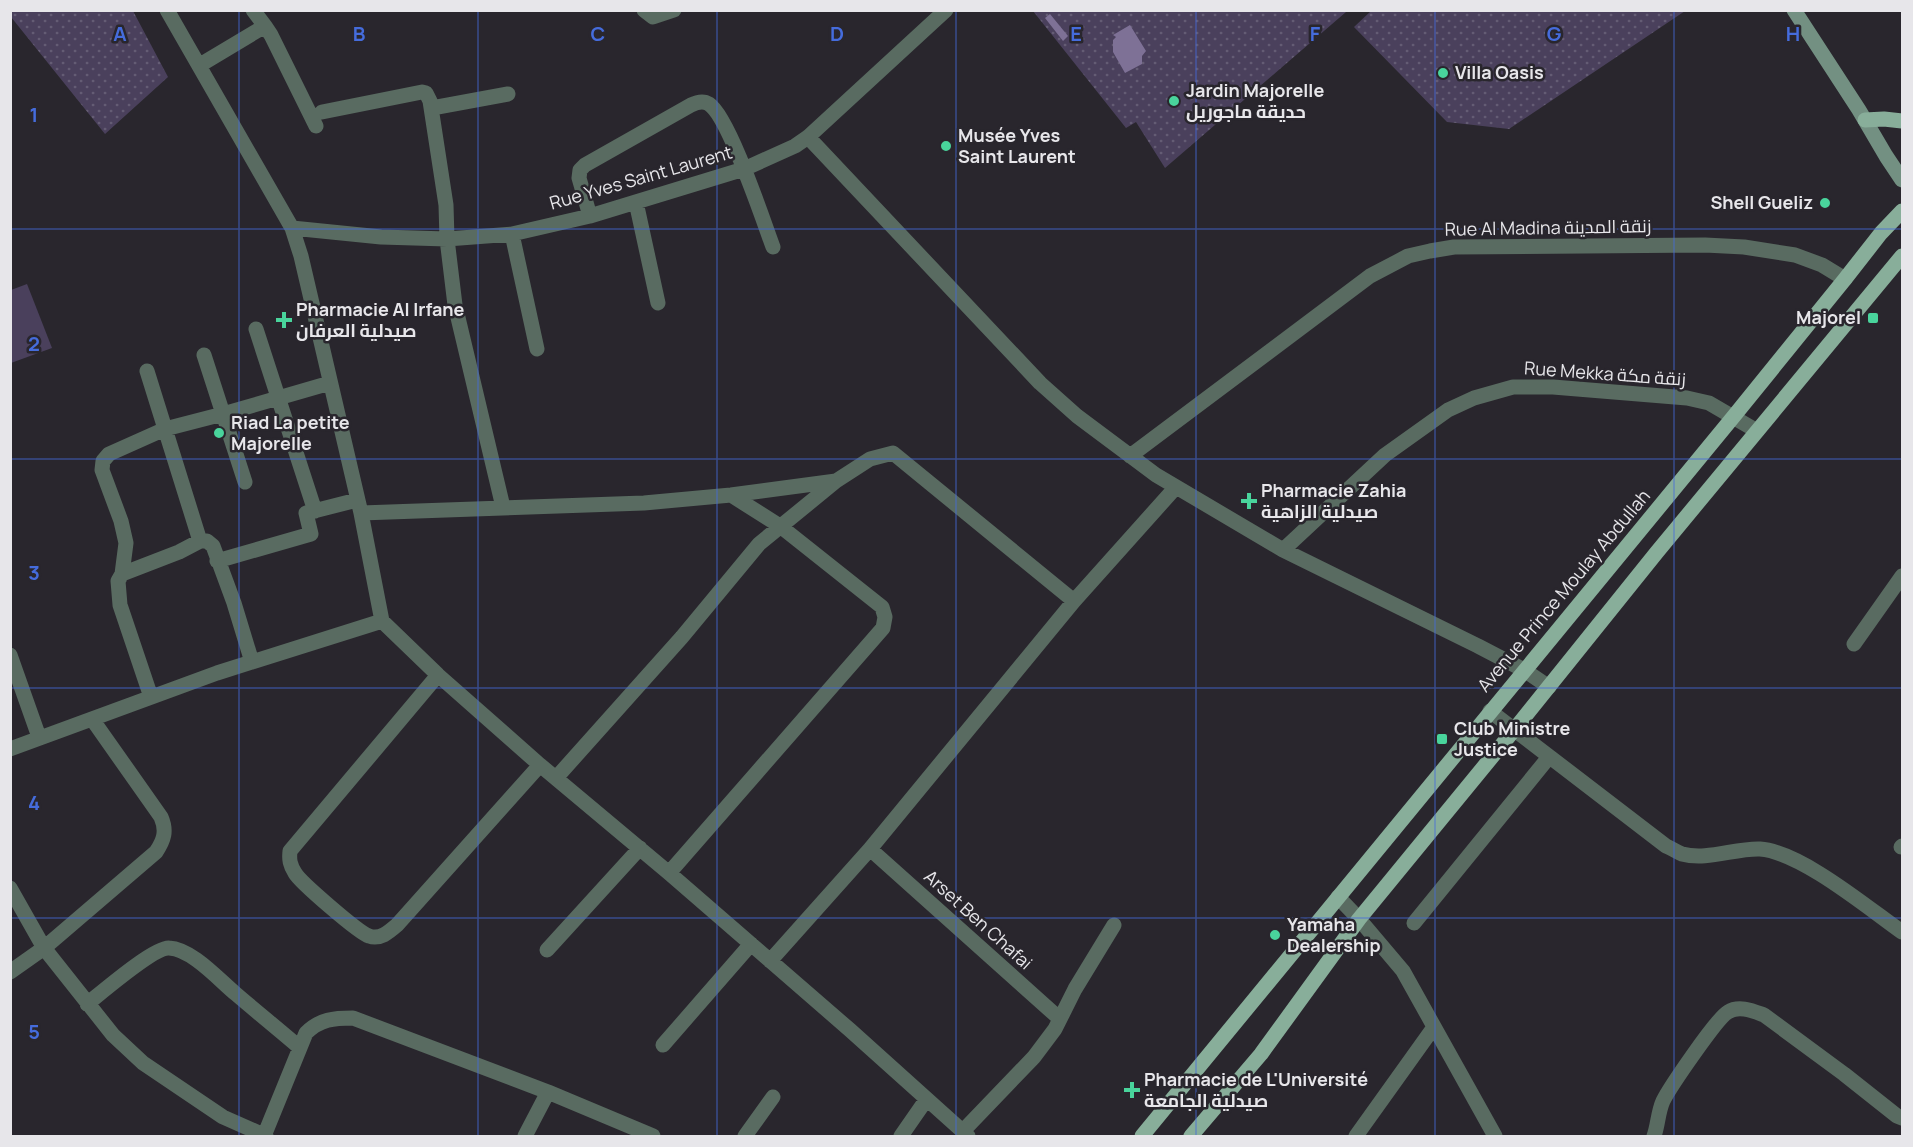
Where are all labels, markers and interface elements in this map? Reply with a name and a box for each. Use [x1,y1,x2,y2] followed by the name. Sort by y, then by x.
[113,20,127,47] text: A
[353,20,366,47] text: B
[591,20,605,47] text: C
[830,20,844,47] text: D
[1070,20,1082,47] text: E
[1310,20,1321,47] text: F
[1547,20,1562,47] text: G
[1786,20,1800,47] text: H
[1455,60,1544,84] place label: Villa Oasis
[1436,66,1450,80] marker: Villa Oasis
[1186,78,1324,123] place label: Jardin Majorelle حديقة ماجوريل
[1167,94,1181,108] marker: Jardin Majorelle حديقة ماجوريل
[30,101,38,128] text: 1
[958,123,1076,168] place label: Musée Yves Saint Laurent
[547,139,735,215] street label: Rue Yves Saint Laurent
[939,139,953,153] marker: Musée Yves Saint Laurent
[1710,190,1813,214] place label: Shell Gueliz
[1818,196,1832,210] marker: Shell Gueliz
[1444,213,1652,241] street label: Rue Al Madina زنقة المدينة
[296,297,464,342] place label: Pharmacie Al Irfane صيدلية العرفان
[1796,305,1861,329] place label: Majorel
[1866,311,1880,325] marker: Majorel
[277,313,291,327] marker: Pharmacie Al Irfane صيدلية العرفان
[28,330,40,357] text: 2
[1523,355,1687,391] street label: Rue Mekka زنقة مكة
[231,410,350,455] place label: Riad La petite Majorelle
[212,426,226,440] marker: Riad La petite Majorelle
[1261,478,1406,523] place label: Pharmacie Zahia صيدلية الزاهية
[1471,484,1655,697] street label: Avenue Prince Moulay Abdullah
[1242,494,1256,508] marker: Pharmacie Zahia صيدلية الزاهية
[28,559,40,586] text: 3
[1454,716,1571,761] place label: Club Ministre Justice
[1435,732,1449,746] marker: Club Ministre Justice
[28,789,40,816] text: 4
[919,864,1038,974] street label: Arset Ben Chafai
[1287,912,1380,957] place label: Yamaha Dealership
[1268,928,1282,942] marker: Yamaha Dealership
[28,1018,40,1045] text: 5
[1144,1067,1368,1112] place label: Pharmacie de L'Université صيدلية الجامعة
[1125,1083,1139,1097] marker: Pharmacie de L'Université صيدلية الجامعة

